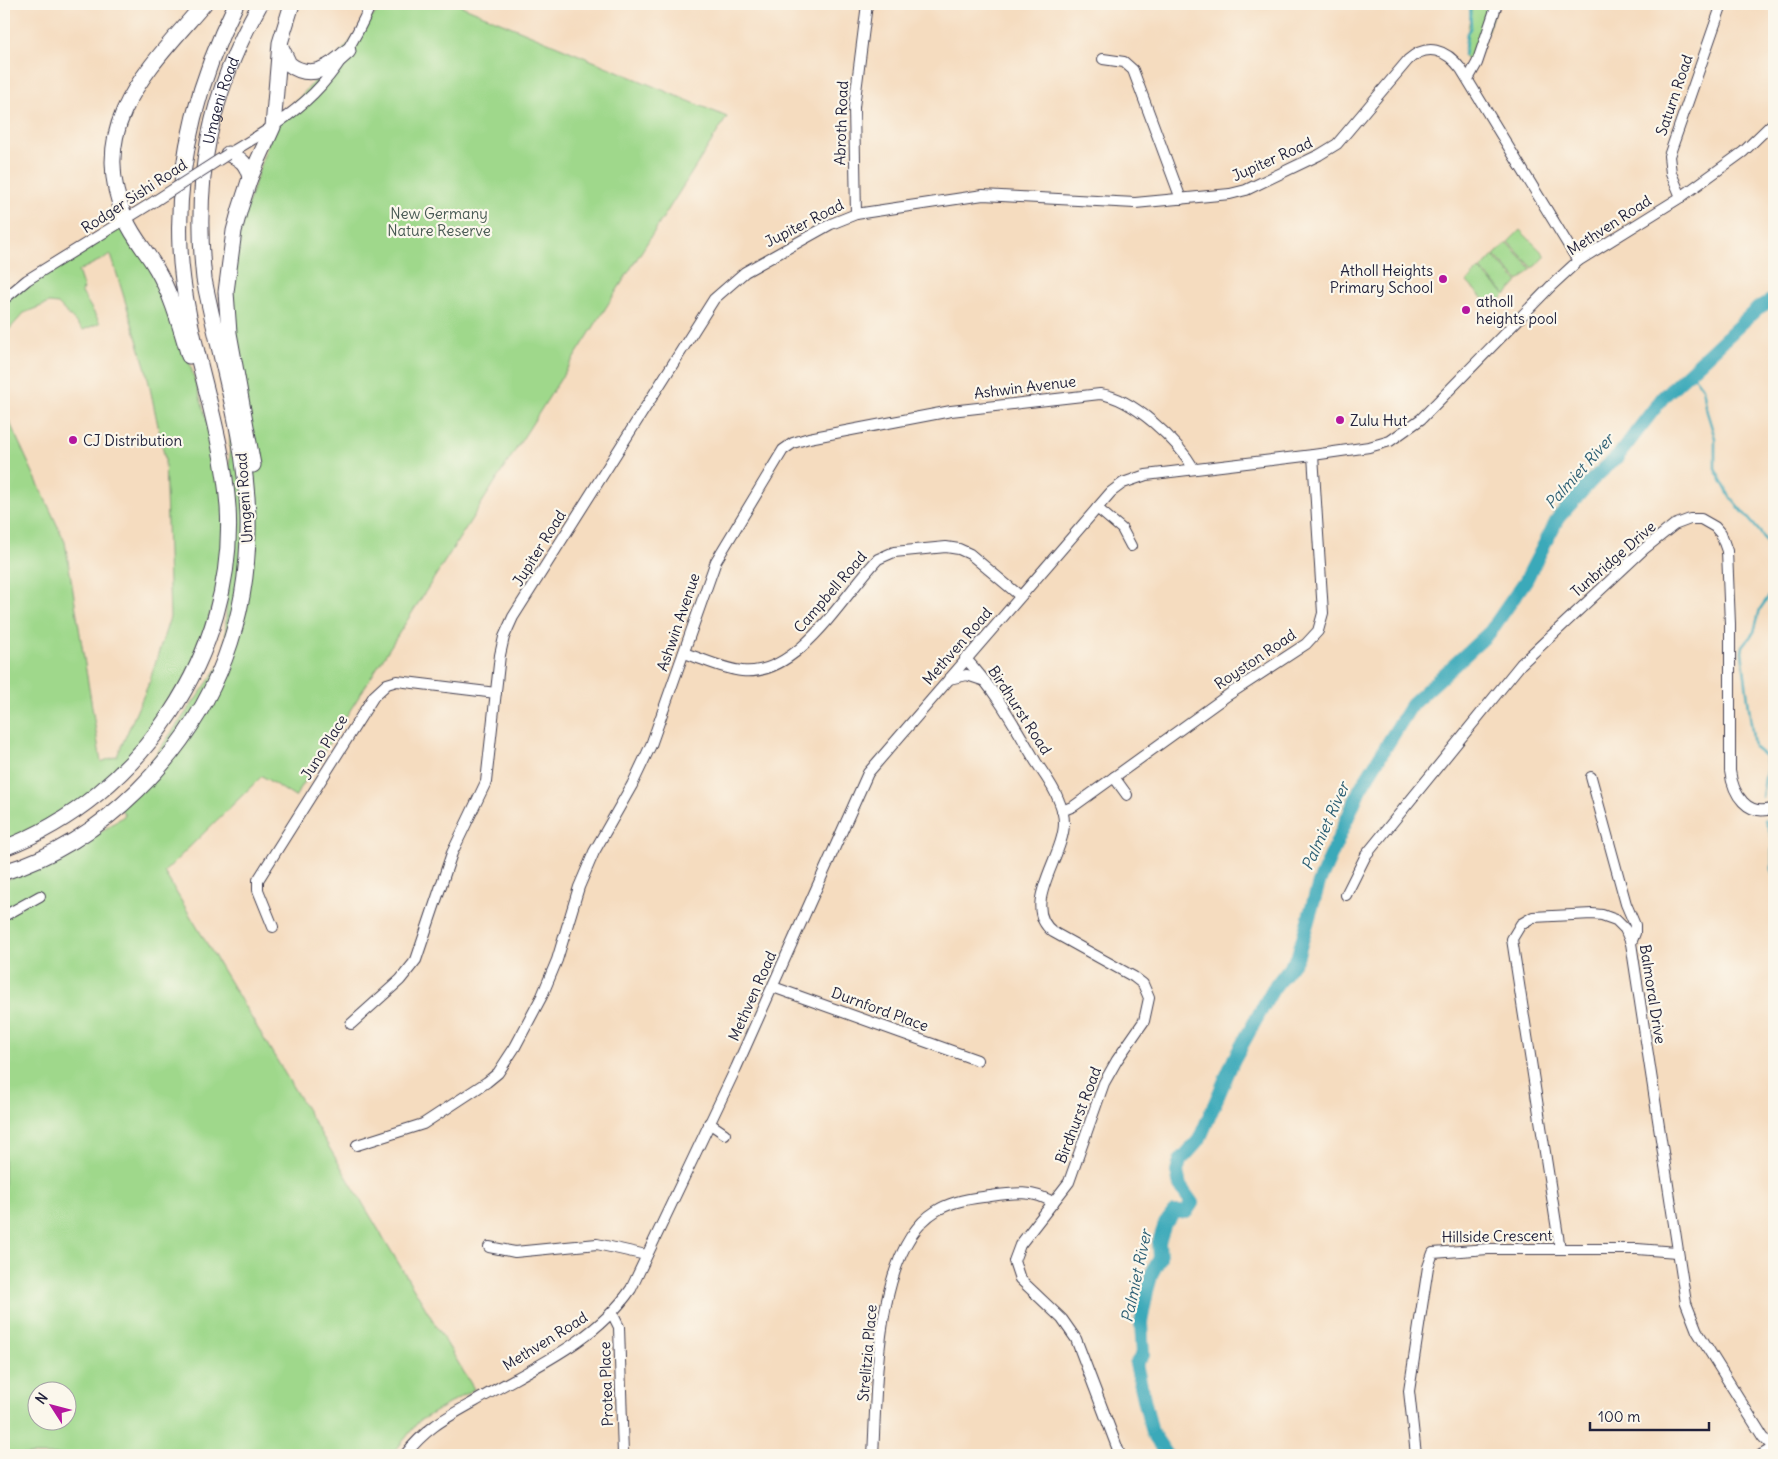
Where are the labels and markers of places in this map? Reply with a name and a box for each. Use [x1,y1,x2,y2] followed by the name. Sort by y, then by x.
[1330,261,1433,297] place label: Atholl Heights Primary School
[1437,273,1449,285] marker: Atholl Heights Primary School
[1476,292,1557,328] place label: atholl heights pool
[1460,304,1472,316] marker: atholl heights pool
[1350,411,1407,430] place label: Zulu Hut
[1334,414,1346,426] marker: Zulu Hut
[83,431,183,450] place label: CJ Distribution
[67,434,79,446] marker: CJ Distribution

